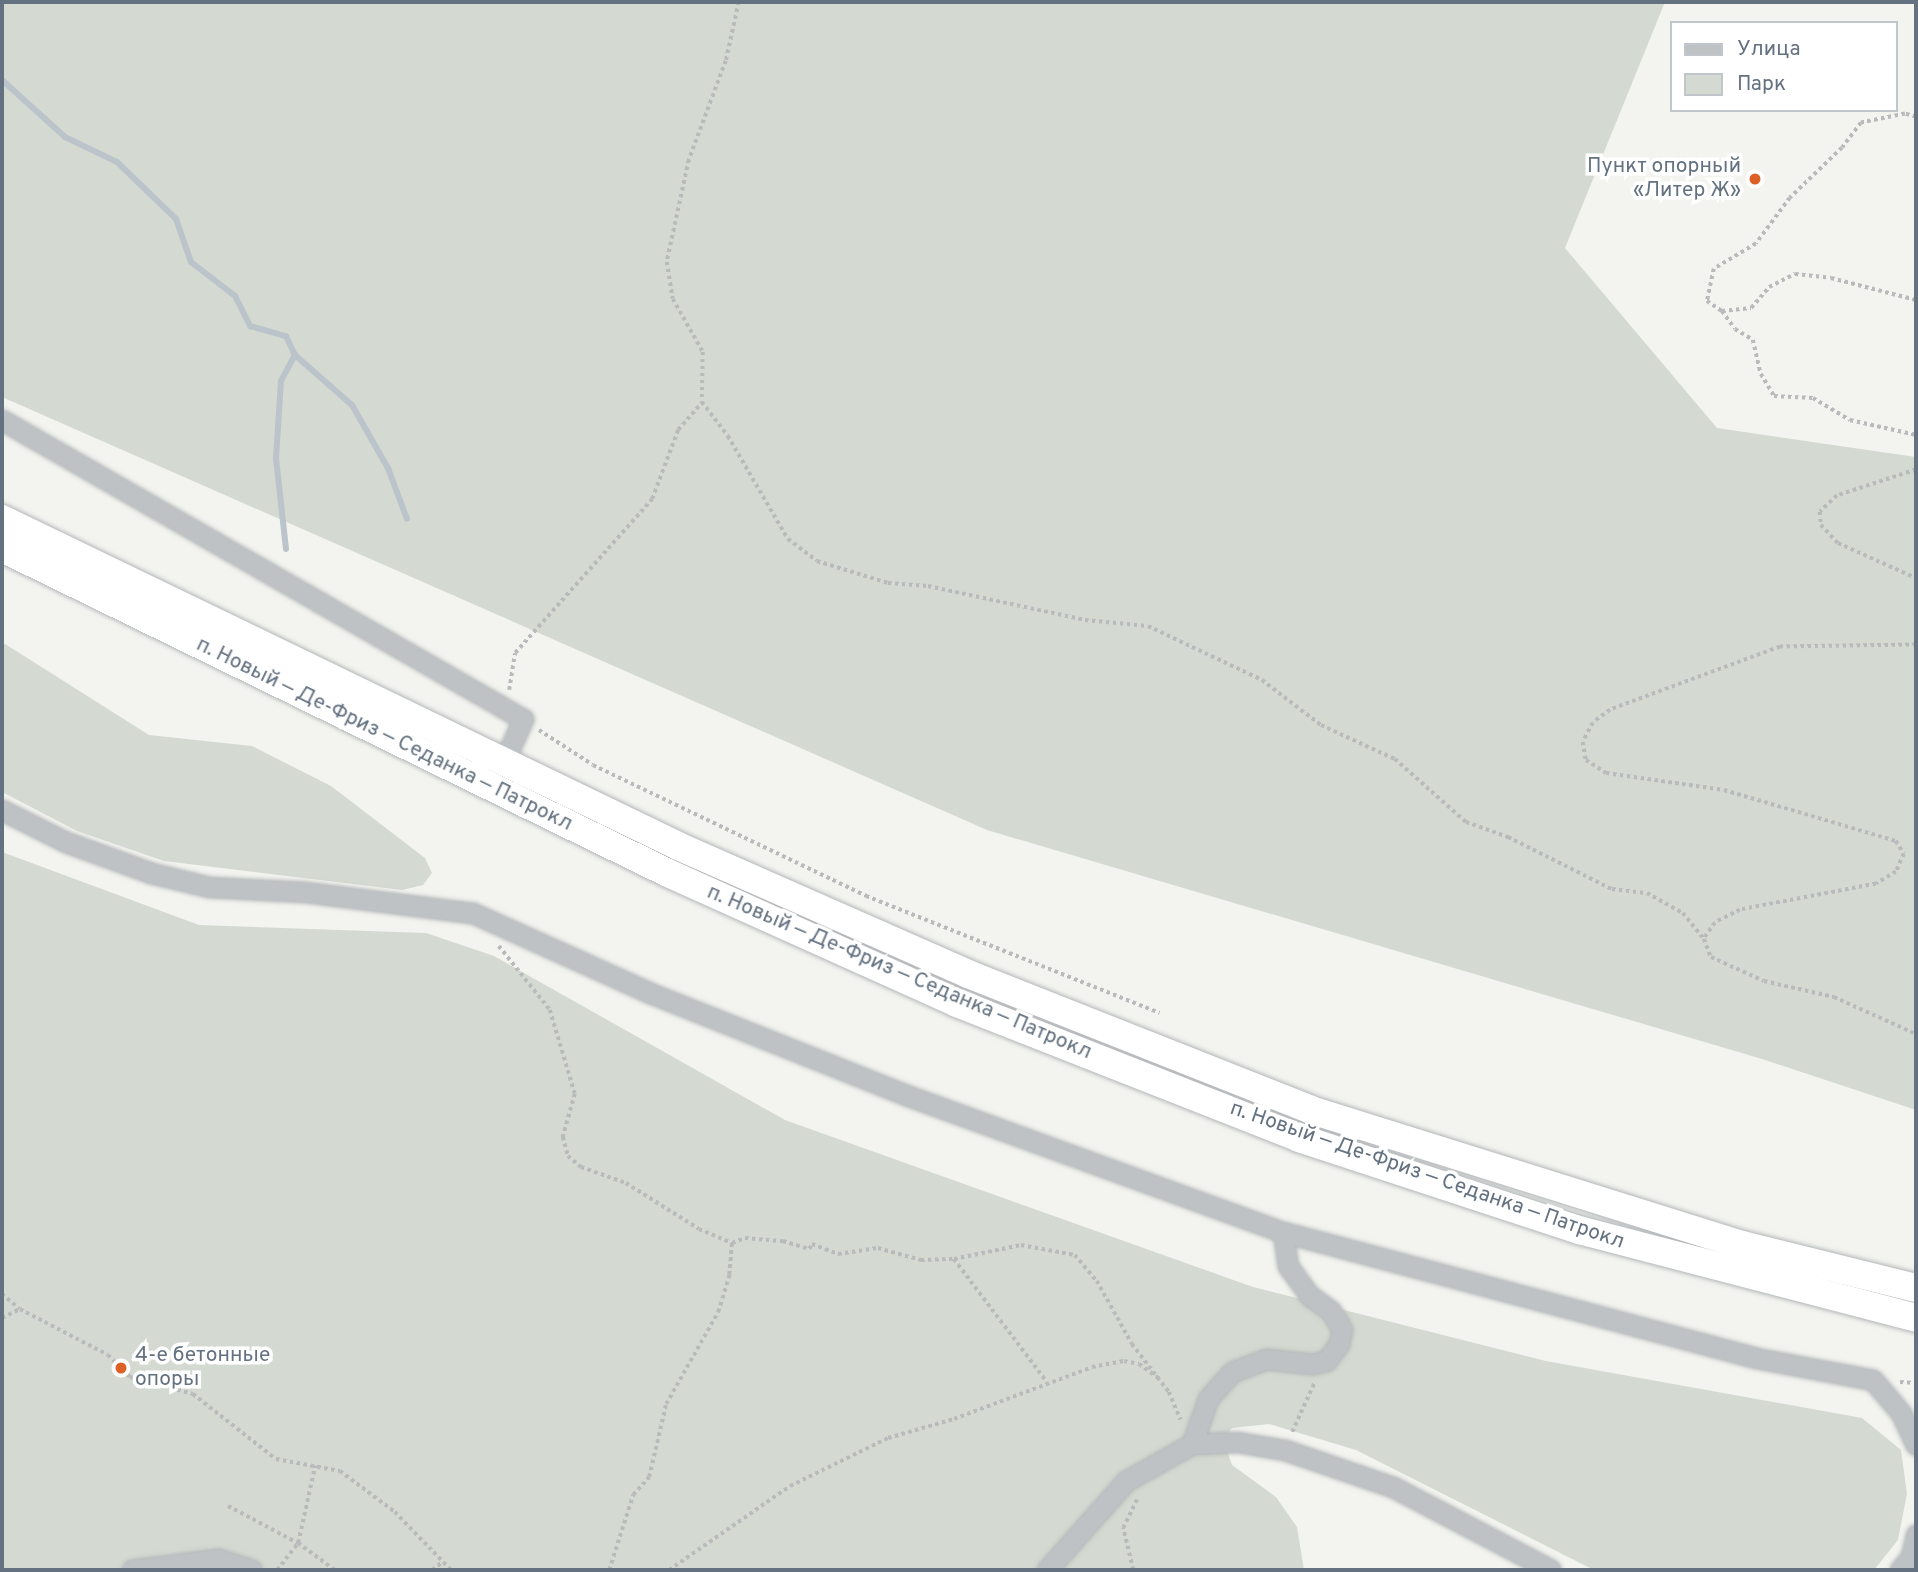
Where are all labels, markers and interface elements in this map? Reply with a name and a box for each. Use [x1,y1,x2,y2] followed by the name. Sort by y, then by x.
[1670,21,1897,112] legend
[1737,36,1801,63] text: Улица
[1737,71,1786,98] text: Парк
[1587,154,1741,204] place label: Пункт опорный «Литер Ж»
[1747,171,1763,187] marker: Пункт опорный «Литер Ж»
[192,633,576,837] street label: п. Новый — Де-Фриз — Седанка — Патрокл
[703,880,1095,1066] street label: п. Новый — Де-Фриз — Седанка — Патрокл
[1227,1096,1627,1256] street label: п. Новый — Де-Фриз — Седанка — Патрокл
[135,1343,270,1393] place label: 4-е бетонные опоры
[113,1360,129,1376] marker: 4-е бетонные опоры

